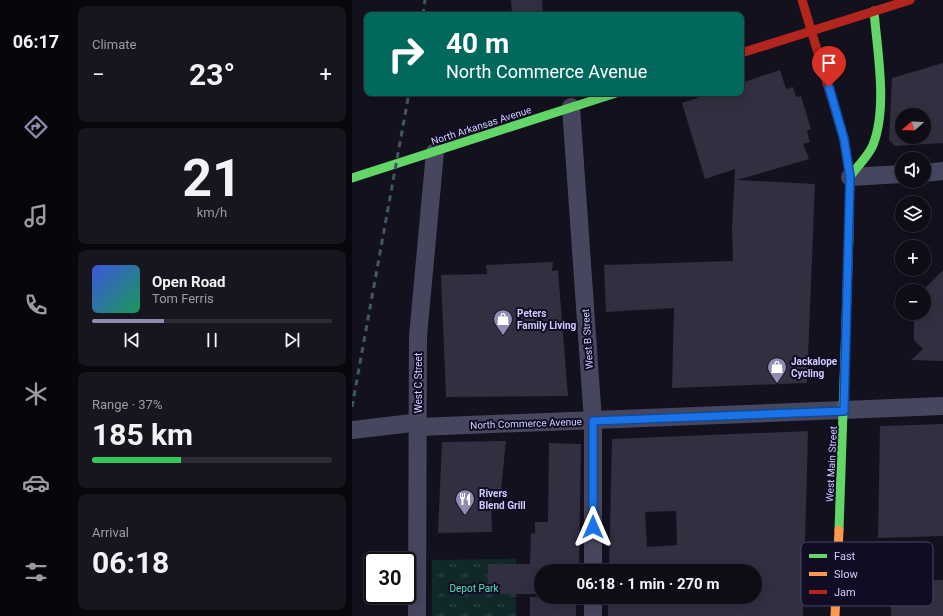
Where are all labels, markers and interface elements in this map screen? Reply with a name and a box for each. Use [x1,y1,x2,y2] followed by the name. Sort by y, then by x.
[446,27,509,60] text: 40 m
[380,28,432,80] icon: right
[13,31,59,52] text: 06:17
[92,37,136,52] text: Climate
[812,46,846,87] pin
[818,52,840,74] icon: arrive
[189,57,235,92] text: 23°
[446,61,647,82] text: North Commerce Avenue
[92,62,105,87] text: −
[320,62,332,87] text: +
[430,104,533,147] street label: North Arkansas Avenue
[895,108,931,144] north arrow
[895,108,931,320] map controls
[22,113,50,141] icon: directions
[182,148,242,209] text: 21
[895,152,931,188] button: sound
[895,196,931,232] button: layers
[22,202,50,230] icon: music
[197,205,227,220] text: km/h
[895,240,931,276] button: +
[152,273,226,291] text: Open Road
[895,284,931,320] button: −
[22,291,50,319] icon: phone
[152,291,214,306] text: Tom Ferris
[492,308,514,336] shop icon: Peters Family Living
[517,308,577,331] place label: Peters Family Living
[580,309,595,369] street label: West B Street
[121,329,143,351] icon: previous
[201,329,223,351] icon: pause
[281,329,303,351] icon: next
[413,353,424,413] street label: West C Street
[766,356,788,384] shop icon: Jackalope Cycling
[791,356,838,379] place label: Jackalope Cycling
[22,380,50,408] icon: climate
[92,397,162,412] text: Range · 37%
[470,416,582,431] street label: North Commerce Avenue
[92,417,193,452] text: 185 km
[824,426,839,502] street label: West Main Street
[22,469,50,497] icon: car
[454,488,476,516] restaurant icon: Rivers Blend Grill
[479,488,526,511] place label: Rivers Blend Grill
[572,506,614,548] position arrow
[92,525,129,540] text: Arrival
[801,542,933,606] legend
[92,545,169,580] text: 06:18
[834,550,856,563] text: Fast
[364,552,416,604] speed limit sign: 30
[22,558,50,586] icon: filters
[834,568,858,581] text: Slow
[577,575,719,593] text: 06:18 · 1 min · 270 m
[449,583,499,594] park label: Depot Park
[834,586,856,599] text: Jam

